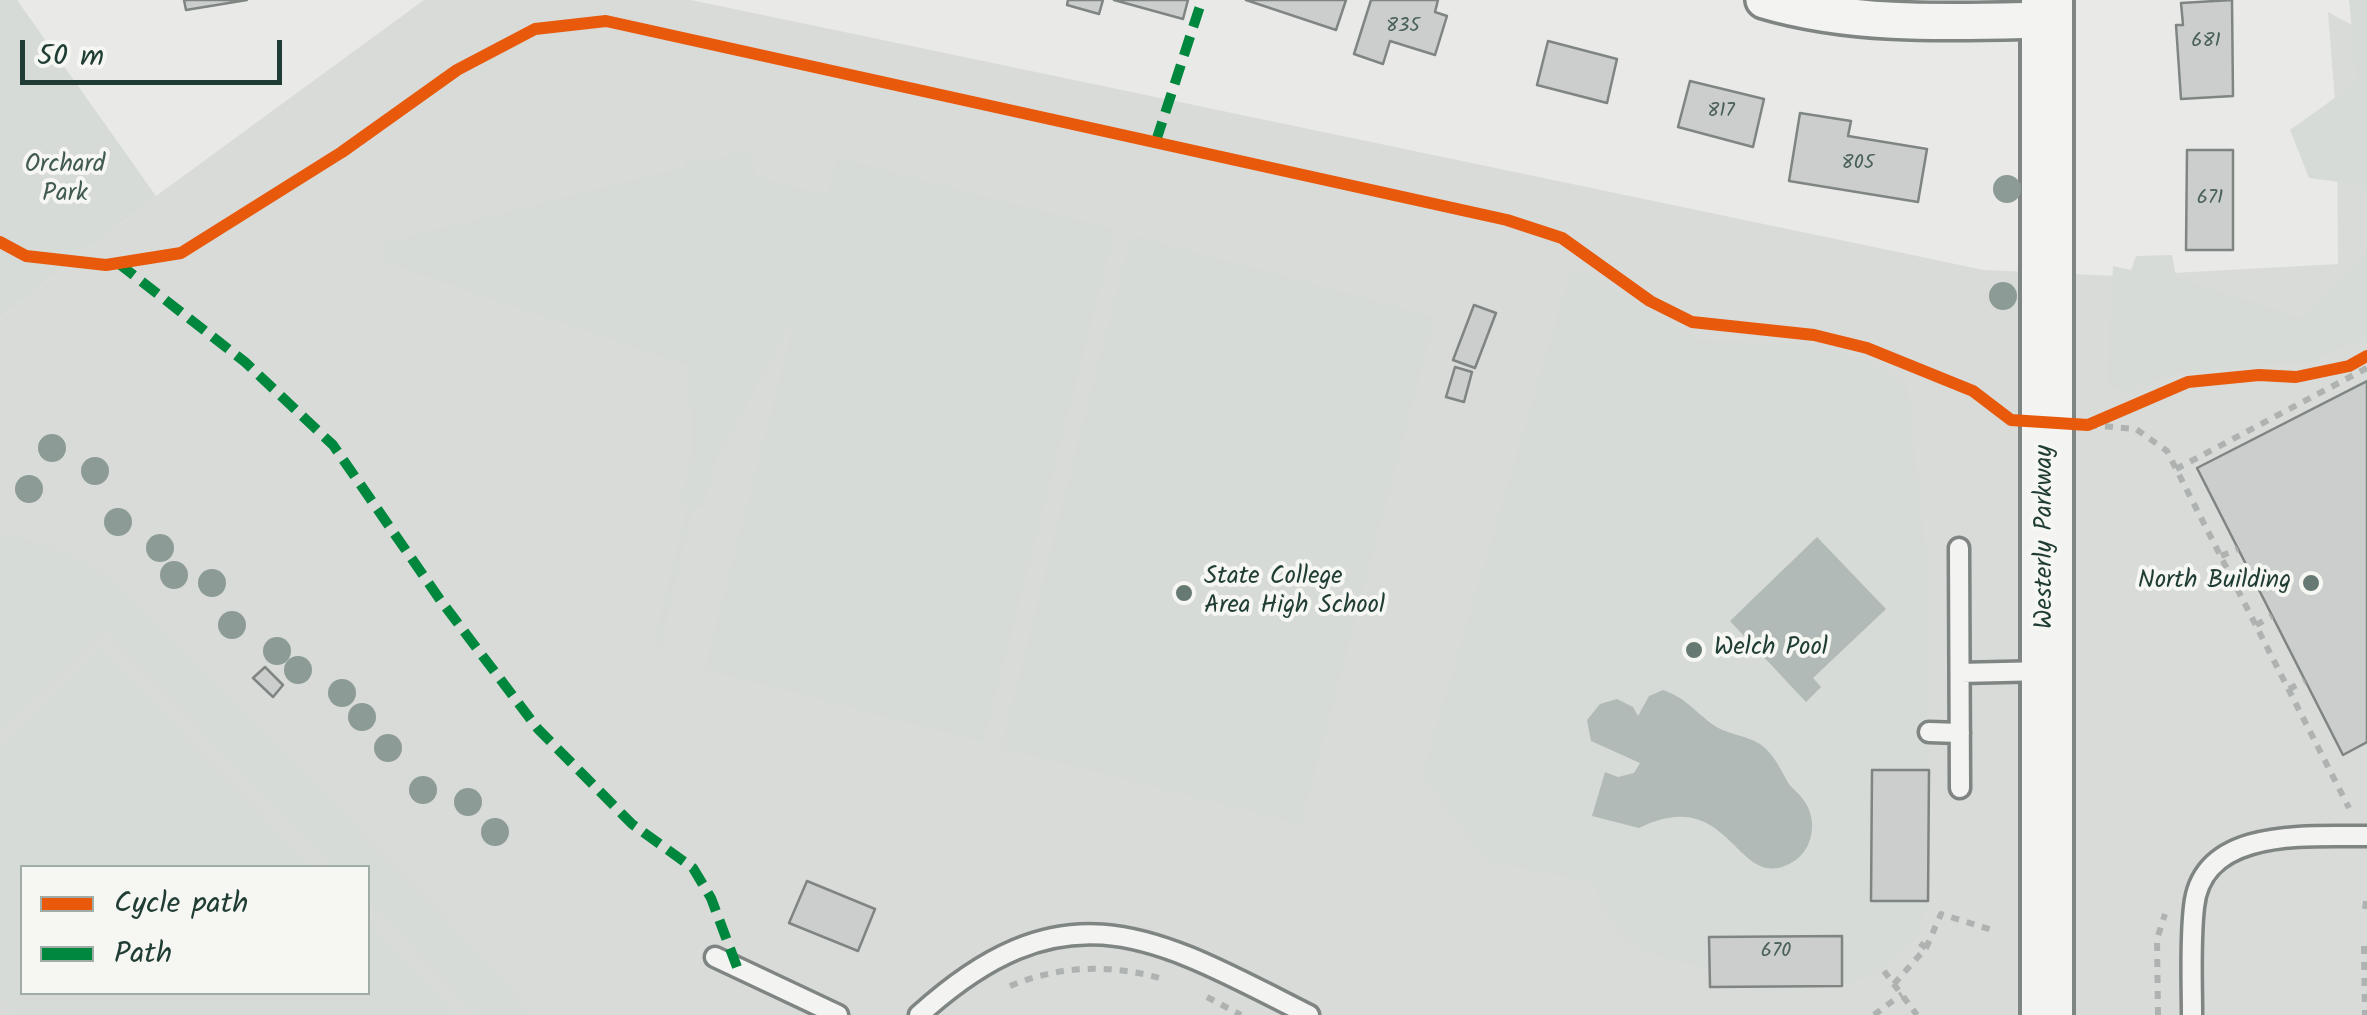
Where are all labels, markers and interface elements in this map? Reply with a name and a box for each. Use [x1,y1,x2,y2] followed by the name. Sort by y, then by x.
[1386,16,1420,40] house number: 835
[25,20,288,82] scale bar
[2191,31,2221,55] house number: 681
[37,33,104,81] text: 50 m
[1707,101,1735,125] house number: 817
[25,152,105,211] park label: Orchard Park
[1842,153,1874,177] house number: 805
[2197,188,2223,212] house number: 671
[2032,445,2062,629] street label: Westerly Parkway
[1204,564,1385,623] place label: State College Area High School
[2138,568,2291,598] place label: North Building
[2300,572,2322,594] marker: North Building
[1173,582,1195,604] marker: State College Area High School
[1714,635,1828,665] place label: Welch Pool
[1683,639,1705,661] marker: Welch Pool
[20,865,370,995] legend
[114,880,248,928] text: Cycle path
[114,930,172,978] text: Path
[1761,941,1791,965] house number: 670

